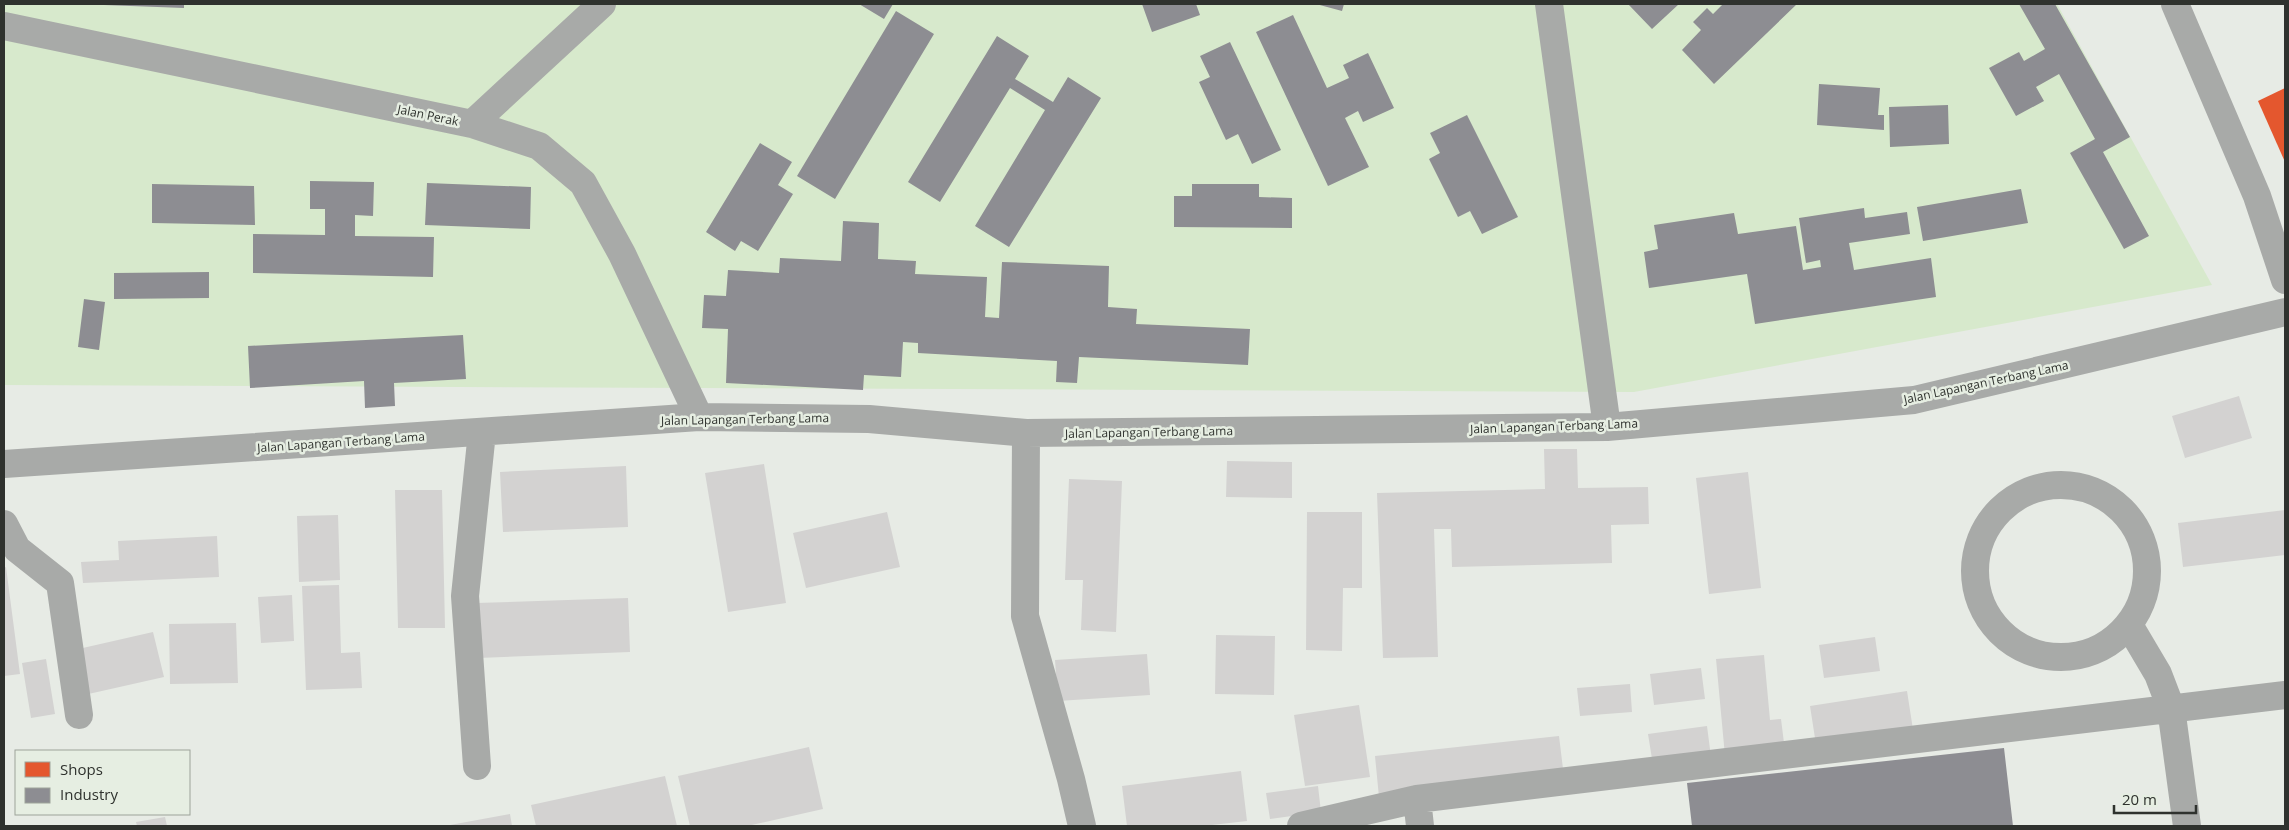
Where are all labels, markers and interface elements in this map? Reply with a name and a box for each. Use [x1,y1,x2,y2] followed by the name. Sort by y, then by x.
[395,100,461,130] street label: Jalan Perak
[1901,356,2070,408] street label: Jalan Lapangan Terbang Lama
[660,409,829,429] street label: Jalan Lapangan Terbang Lama
[1469,415,1638,437] street label: Jalan Lapangan Terbang Lama
[1064,422,1233,442] street label: Jalan Lapangan Terbang Lama
[256,428,425,456] street label: Jalan Lapangan Terbang Lama
[15,750,190,815] legend
[60,759,103,779] text: Shops
[2114,782,2196,814] scale bar
[60,784,118,804] text: Industry
[2122,789,2157,809] text: 20 m

